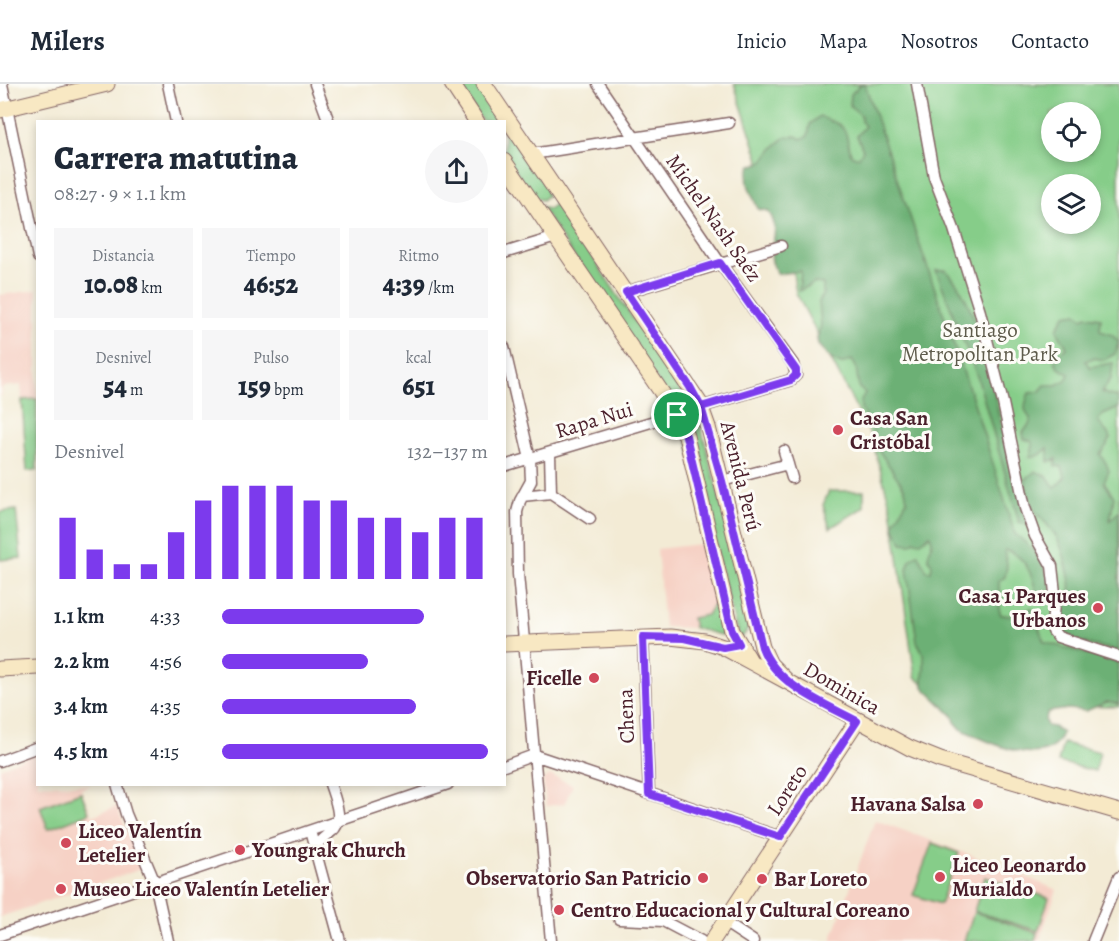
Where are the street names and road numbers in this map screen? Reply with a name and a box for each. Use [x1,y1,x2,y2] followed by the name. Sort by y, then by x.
[659,148,769,288] street label: Michel Nash Saéz
[552,395,636,445] street label: Rapa Nui
[714,417,768,535] street label: Avenida Perú
[798,655,886,721] street label: Dominica
[611,688,641,744] street label: Chena
[760,759,814,821] street label: Loreto

